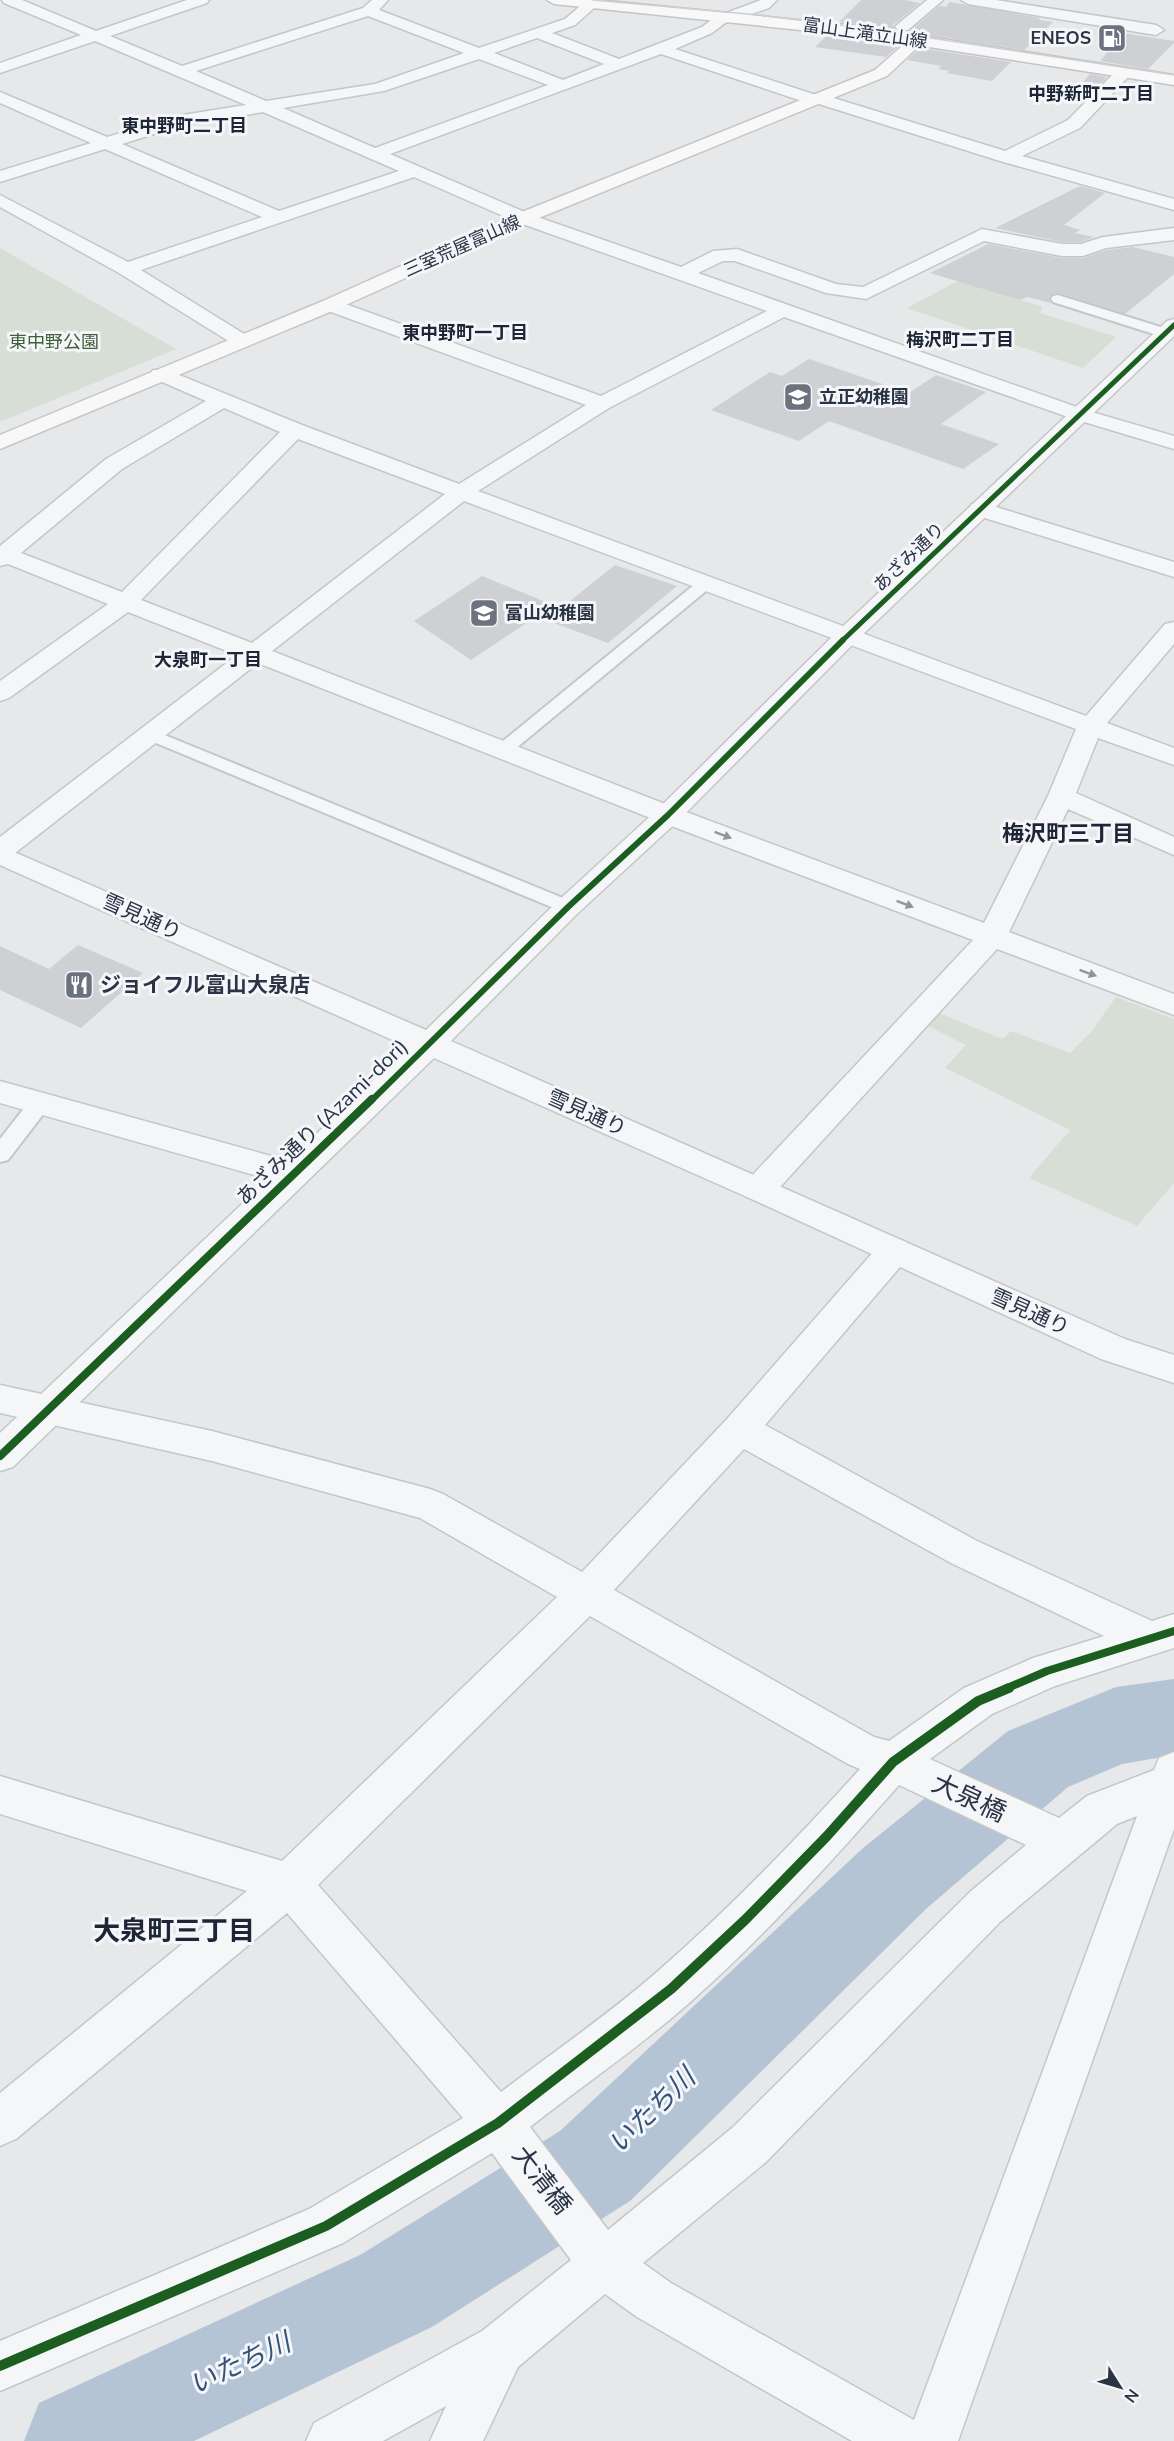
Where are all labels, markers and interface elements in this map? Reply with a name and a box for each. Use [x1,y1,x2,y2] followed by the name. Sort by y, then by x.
[801,12,929,54] street label: 富山上滝立山線
[1096,22,1128,54] fuel station icon: ENEOS
[1031,26,1091,50] place label: ENEOS
[1028,82,1154,106] district label: 中野新町二丁目
[121,114,247,138] district label: 東中野町二丁目
[400,209,524,283] street label: 三室荒屋富山線
[402,321,528,345] district label: 東中野町一丁目
[906,328,1014,352] district label: 梅沢町二丁目
[9,330,99,354] park label: 東中野公園
[782,381,814,413] school or university icon: 立正幼稚園
[819,385,909,409] place label: 立正幼稚園
[868,517,950,597] street label: あざみ通り
[468,597,500,629] school or university icon: 富山幼稚園
[505,601,595,625] place label: 富山幼稚園
[154,648,262,672] district label: 大泉町一丁目
[1002,819,1134,849] district label: 梅沢町三丁目
[714,831,732,841] one-way arrow
[98,887,186,947] street label: 雪見通り
[896,900,914,910] one-way arrow
[1079,968,1097,978] one-way arrow
[63,969,95,1001] restaurant icon: ジョイフル富山大泉店
[100,971,310,999] place label: ジョイフル富山大泉店
[230,1033,414,1211] street label: あざみ通り (Azami-dori)
[543,1083,631,1143] street label: 雪見通り
[986,1282,1074,1342] street label: 雪見通り
[926,1766,1012,1830] street label: 大泉橋
[93,1913,255,1950] district label: 大泉町三丁目
[600,2058,706,2162] water label: いたち川
[504,2138,580,2222] street label: 大清橋
[183,2323,299,2404] water label: いたち川
[1090,2357,1150,2417] north arrow
[1119,2384,1144,2407] text: N

